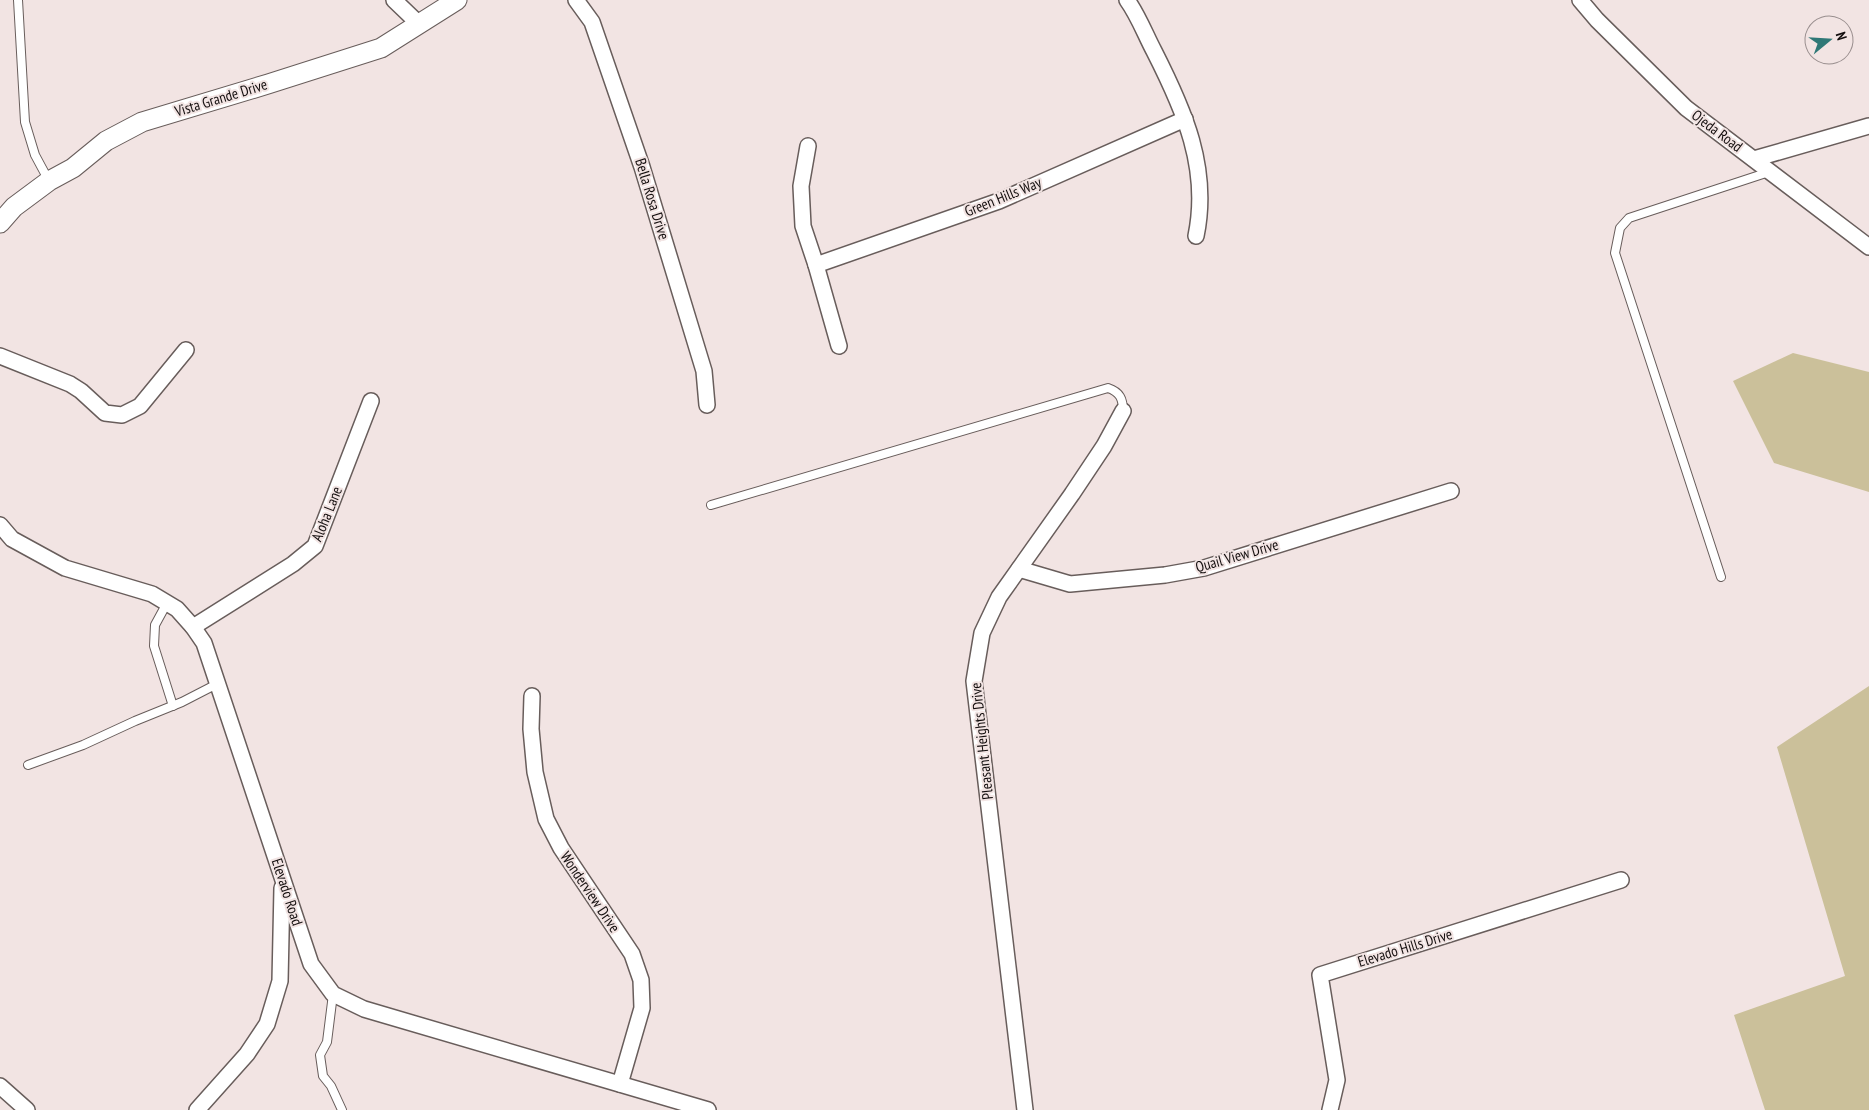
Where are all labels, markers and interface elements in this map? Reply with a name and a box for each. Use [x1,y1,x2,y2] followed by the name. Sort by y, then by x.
[1804,15,1854,65] north arrow
[1832,30,1851,42] text: N
[171,74,269,121] street label: Vista Grande Drive
[1688,105,1747,156] street label: Ojeda Road
[631,156,674,242] street label: Bella Rosa Drive
[962,172,1044,221] street label: Green Hills Way
[307,484,346,544] street label: Aloha Lane
[1193,535,1281,576] street label: Quail View Drive
[966,682,997,801] street label: Pleasant Heights Drive
[556,848,624,936] street label: Wonderview Drive
[268,856,307,928] street label: Elevado Road
[1355,924,1454,971] street label: Elevado Hills Drive

